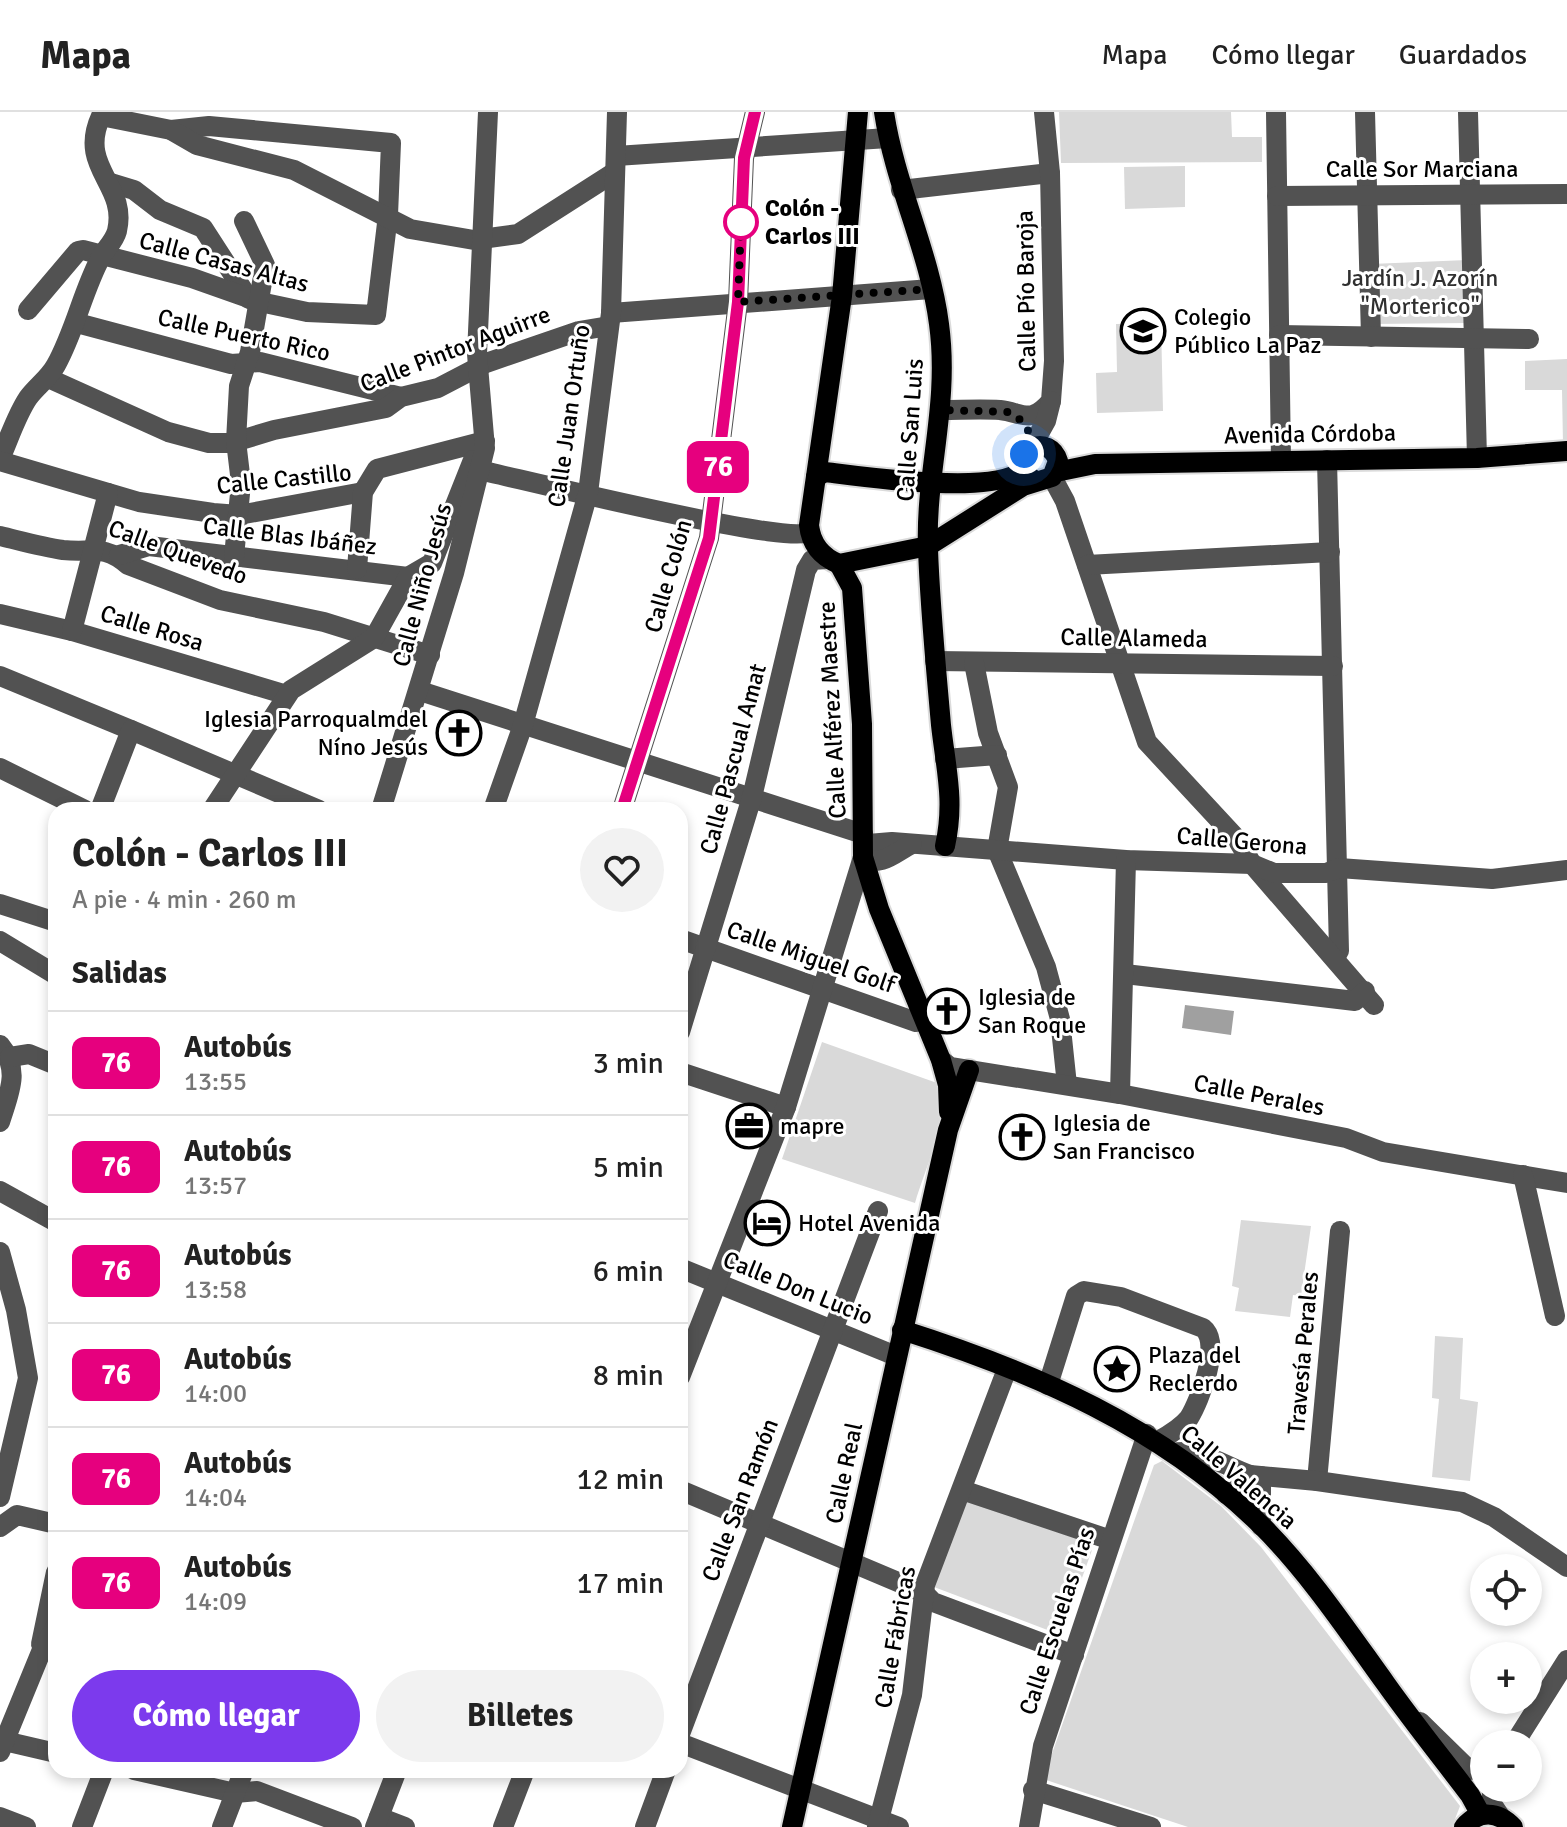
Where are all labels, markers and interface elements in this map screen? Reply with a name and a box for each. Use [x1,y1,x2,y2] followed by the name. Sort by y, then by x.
[40,32,131,79] text: Mapa
[1102,38,1167,72] text: Mapa
[1211,38,1355,72] text: Cómo llegar
[1399,38,1527,72] text: Guardados
[1326,154,1518,184] street label: Calle Sor Marciana
[765,193,860,251] place label: Colón - Carlos III
[724,205,758,239] marker: Colón - Carlos III
[1010,210,1042,372] street label: Calle Pío Baroja
[136,225,312,299] street label: Calle Casas Altas
[1342,263,1498,321] park label: Jardín J. Azorín "Morterico"
[356,299,554,399] street label: Calle Pintor Aguirre
[155,302,333,368] street label: Calle Puerto Rico
[1174,302,1321,360] place label: Colegio Público La Paz
[1119,307,1167,355] school or university icon: Colegio Público La Paz
[541,323,597,509] street label: Calle Juan Ortuño
[890,358,930,502] street label: Calle San Luis
[1224,418,1396,450] street label: Avenida Córdoba
[1004,434,1044,474] your location
[682,441,754,493] line badge: 76
[703,450,733,484] text: 76
[215,457,353,501] street label: Calle Castillo
[386,500,458,670] street label: Calle Niño Jesús
[202,510,378,562] street label: Calle Blas Ibáñez
[104,513,252,591] street label: Calle Quevedo
[638,516,698,636] street label: Calle Colón
[97,598,207,658] street label: Calle Rosa
[811,601,853,819] street label: Calle Alférez Maestre
[1060,622,1208,654] street label: Calle Alameda
[693,660,773,858] street label: Calle Pascual Amat
[204,704,428,762] place label: Iglesia Parroqualmdel Níno Jesús
[435,709,483,757] church icon: Iglesia Parroqualmdel Níno Jesús
[1175,820,1309,862] street label: Calle Gerona
[580,828,664,912] button: heart
[72,830,348,877] text: Colón - Carlos III
[72,884,296,916] text: A pie · 4 min · 260 m
[723,914,900,1000] street label: Calle Miguel Golf
[72,955,167,992] text: Salidas
[978,982,1086,1040] place label: Iglesia de San Roque
[923,987,971,1035] church icon: Iglesia de San Roque
[184,1029,292,1066] text: Autobús
[593,1045,664,1082] text: 3 min
[101,1046,131,1080] text: 76
[184,1066,247,1098] text: 13:55
[1191,1068,1327,1122] street label: Calle Perales
[725,1102,773,1150] office icon: mapre
[1053,1108,1195,1166] place label: Iglesia de San Francisco
[780,1111,844,1141] place label: mapre
[998,1113,1046,1161] church icon: Iglesia de San Francisco
[184,1133,292,1170] text: Autobús
[593,1149,664,1186] text: 5 min
[101,1150,131,1184] text: 76
[184,1170,247,1202] text: 13:57
[743,1199,791,1247] hotel icon: Hotel Avenida
[798,1208,940,1238] place label: Hotel Avenida
[184,1237,292,1274] text: Autobús
[719,1244,877,1332] street label: Calle Don Lucio
[593,1253,664,1290] text: 6 min
[101,1254,131,1288] text: 76
[1281,1270,1325,1436] street label: Travesía Perales
[184,1274,247,1306] text: 13:58
[1148,1340,1241,1398] place label: Plaza del Reclerdo
[184,1341,292,1378] text: Autobús
[1093,1345,1141,1393] place icon: Plaza del Reclerdo
[593,1357,664,1394] text: 8 min
[101,1358,131,1392] text: 76
[184,1378,247,1410] text: 14:00
[695,1414,785,1586] street label: Calle San Ramón
[1175,1418,1303,1536] street label: Calle Valencia
[819,1420,869,1526] street label: Calle Real
[184,1445,292,1482] text: Autobús
[577,1461,664,1498] text: 12 min
[101,1462,131,1496] text: 76
[184,1482,247,1514] text: 14:04
[1012,1523,1102,1719] street label: Calle Escuelas Pías
[184,1549,292,1586] text: Autobús
[1470,1554,1542,1802] map controls
[1470,1554,1542,1626] button: locate
[868,1564,922,1710] street label: Calle Fábricas
[577,1565,664,1602] text: 17 min
[101,1566,131,1600] text: 76
[184,1586,247,1618] text: 14:09
[1470,1642,1542,1714] button: +
[72,1670,360,1762] button: Cómo llegar
[376,1670,664,1762] button: Billetes
[1470,1730,1542,1802] button: −

